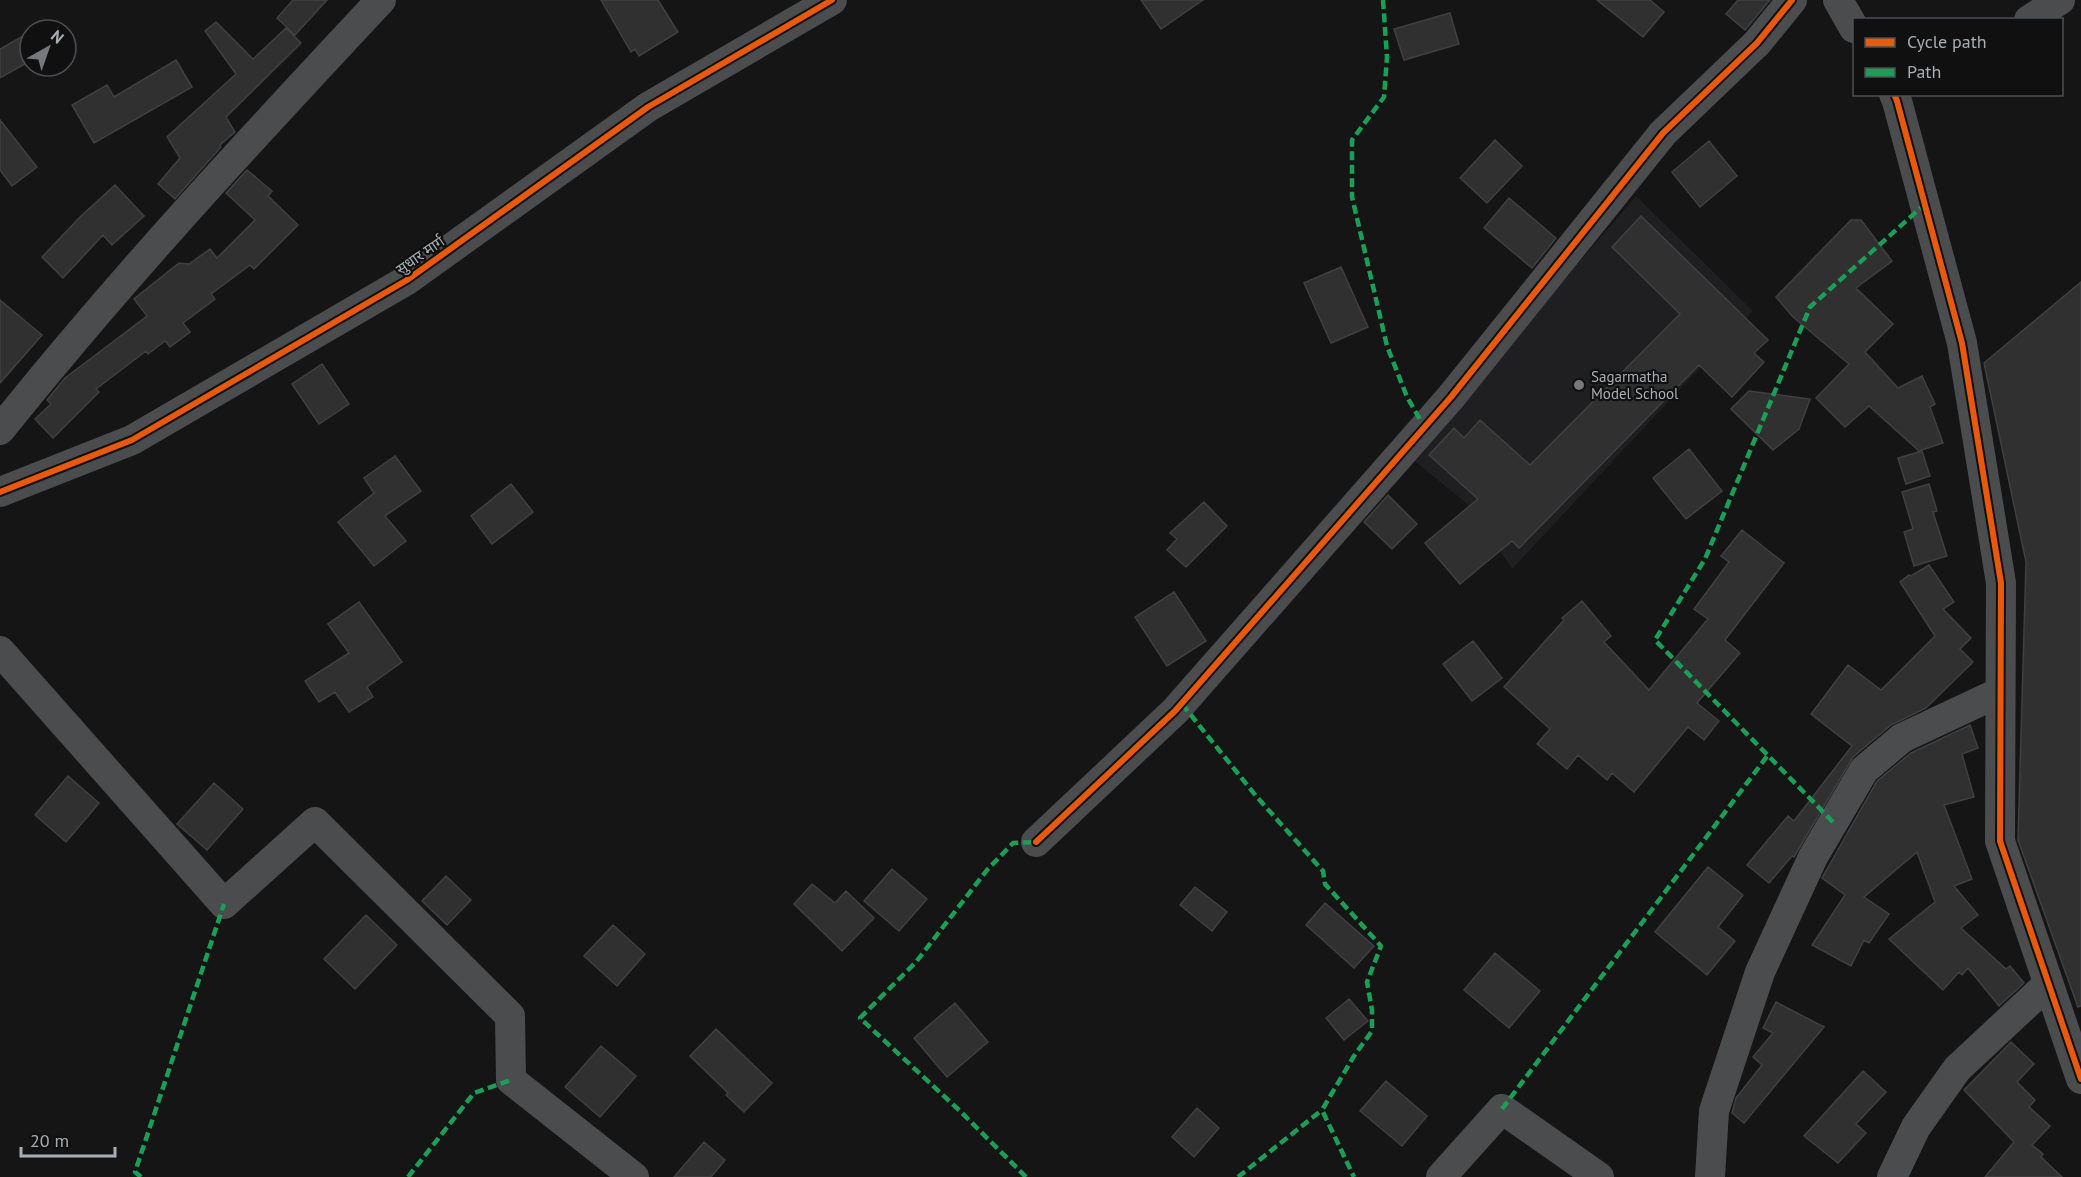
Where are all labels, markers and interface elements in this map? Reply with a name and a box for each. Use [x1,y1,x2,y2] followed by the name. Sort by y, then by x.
[18,18,78,78] north arrow
[1853,18,2063,96] legend
[47,25,68,48] text: N
[1907,30,1987,53] text: Cycle path
[1907,60,1941,83] text: Path
[392,231,449,279] street label: सुधार मार्ग
[1591,367,1679,403] place label: Sagarmatha Model School
[1572,378,1586,392] marker: Sagarmatha Model School
[21,1120,116,1158] scale bar
[30,1129,69,1152] text: 20 m

